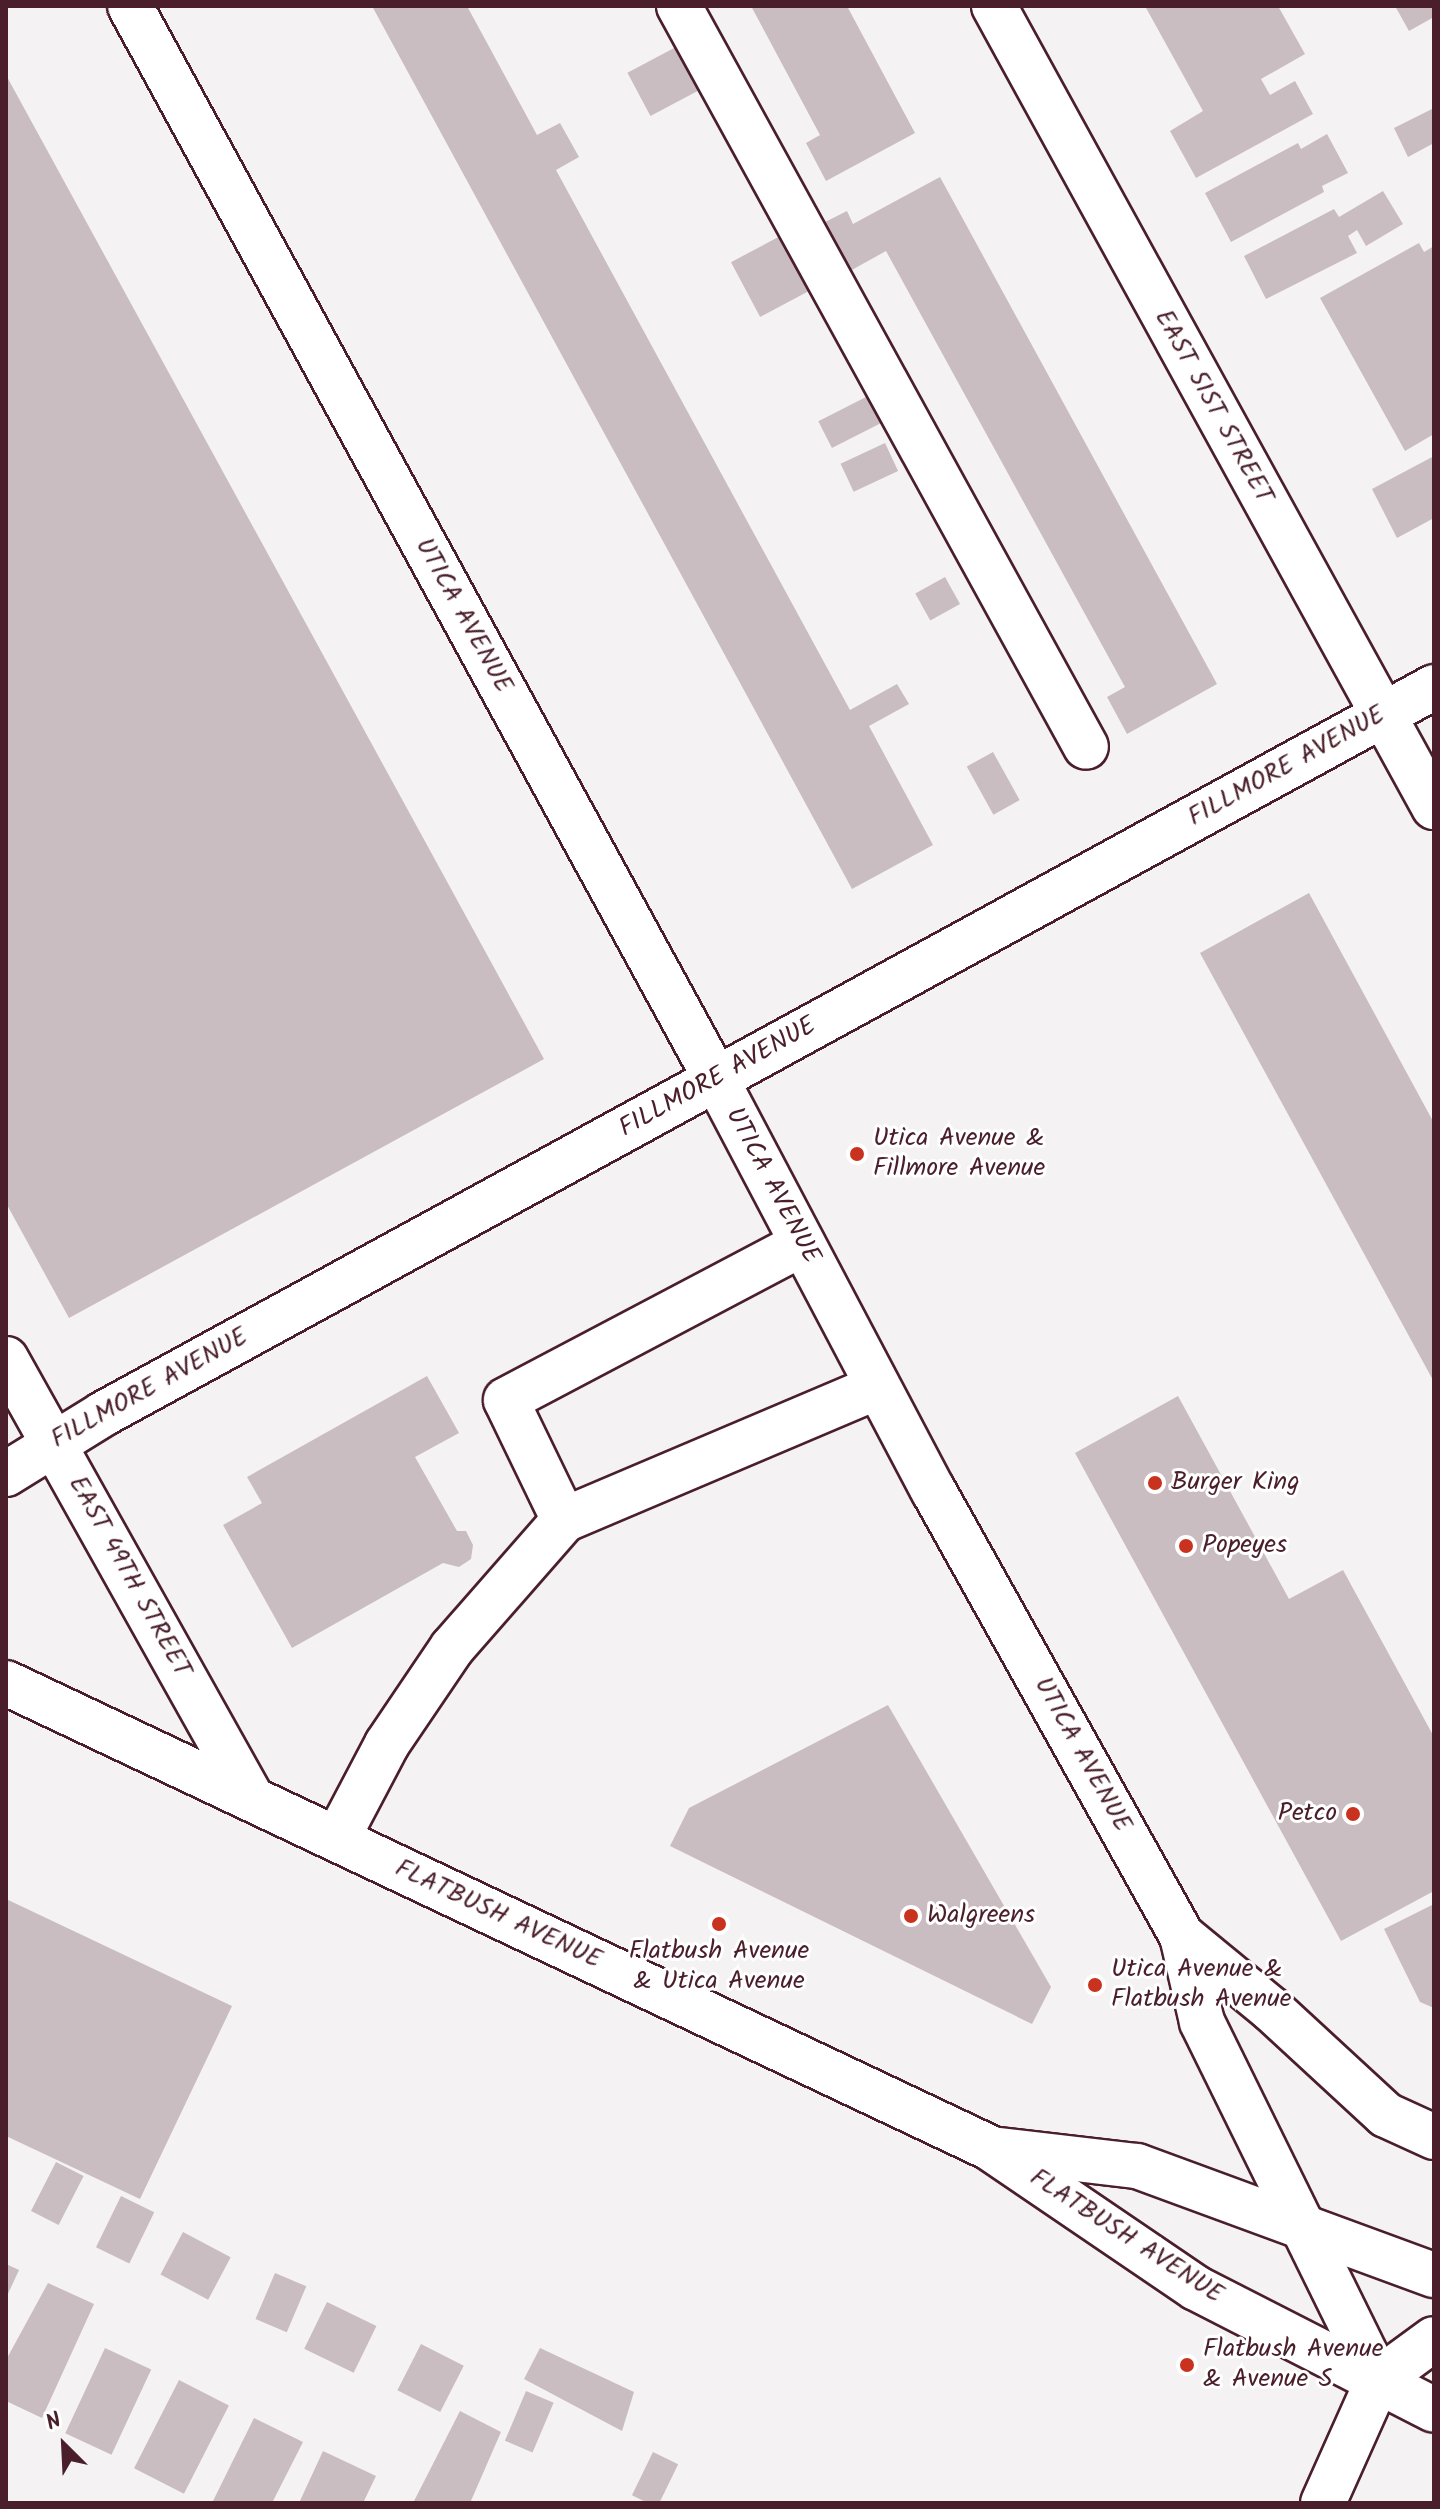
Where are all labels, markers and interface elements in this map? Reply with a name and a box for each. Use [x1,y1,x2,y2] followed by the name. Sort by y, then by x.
[1147,305,1279,509] street label: EAST 51ST STREET
[408,533,518,699] street label: UTICA AVENUE
[1183,700,1391,834] street label: FILLMORE AVENUE
[614,1011,822,1145] street label: FILLMORE AVENUE
[718,1103,826,1269] street label: UTICA AVENUE
[873,1123,1045,1184] place label: Utica Avenue & Fillmore Avenue
[848,1145,866,1163] marker: Utica Avenue & Fillmore Avenue
[46,1322,254,1456] street label: FILLMORE AVENUE
[1171,1467,1300,1499] place label: Burger King
[61,1471,197,1683] street label: EAST 49TH STREET
[1146,1474,1164,1492] marker: Burger King
[1202,1530,1287,1562] place label: Popeyes
[1177,1537,1195,1555] marker: Popeyes
[1027,1672,1137,1838] street label: UTICA AVENUE
[1278,1798,1337,1830] place label: Petco
[1344,1805,1362,1823] marker: Petco
[390,1853,606,1977] street label: FLATBUSH AVENUE
[927,1900,1035,1932] place label: Walgreens
[902,1907,920,1925] marker: Walgreens
[710,1915,728,1933] marker: Flatbush Avenue & Utica Avenue
[629,1936,809,1998] place label: Flatbush Avenue & Utica Avenue
[1111,1954,1291,2016] place label: Utica Avenue & Flatbush Avenue
[1086,1976,1104,1994] marker: Utica Avenue & Flatbush Avenue
[1023,2163,1229,2311] street label: FLATBUSH AVENUE
[1203,2334,1383,2396] place label: Flatbush Avenue & Avenue S
[1178,2356,1196,2374] marker: Flatbush Avenue & Avenue S
[41,2404,67,2441] text: N
[24,2405,104,2485] north arrow

